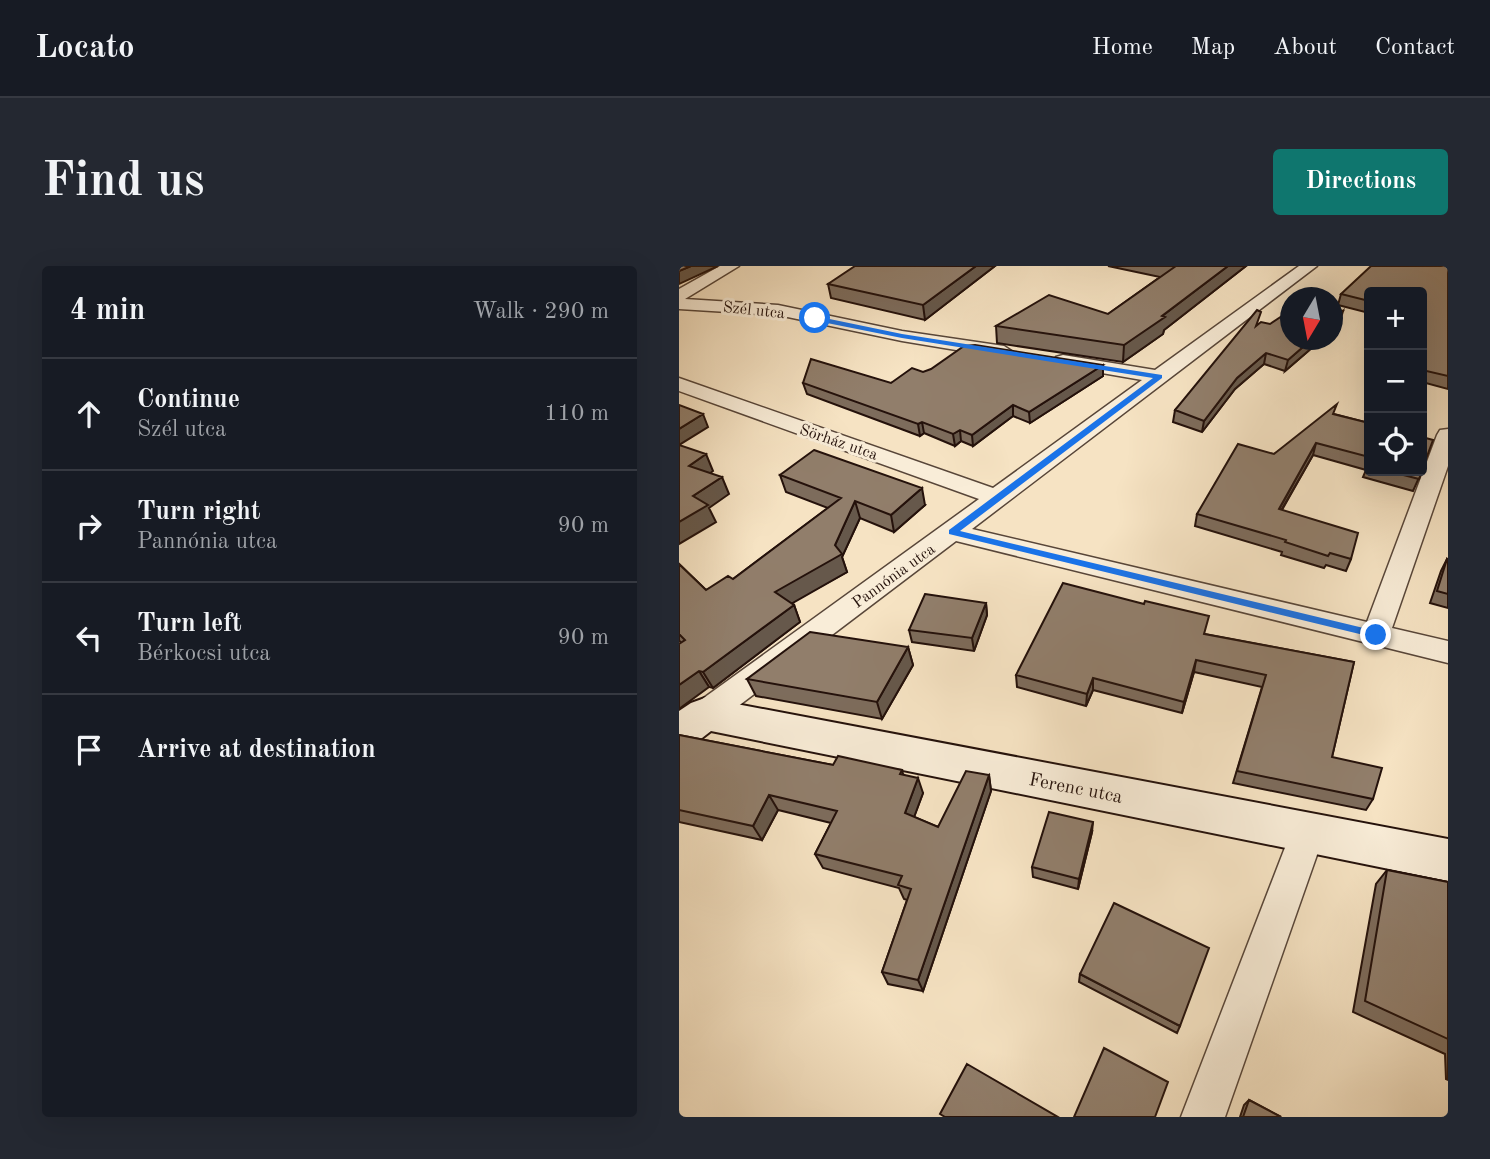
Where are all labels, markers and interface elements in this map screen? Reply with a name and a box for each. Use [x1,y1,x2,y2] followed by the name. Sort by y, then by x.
[35,32,135,65] text: Locato
[1092,36,1153,60] text: Home
[1191,36,1235,60] text: Map
[1273,36,1337,60] text: About
[1375,36,1455,60] text: Contact
[1273,149,1448,215] button: Directions
[42,158,205,207] text: Find us
[1280,287,1343,350] north arrow
[1364,287,1427,476] map controls
[1364,287,1427,350] button: +
[70,296,145,326] text: 4 min
[473,300,609,323] text: Walk · 290 m
[722,300,786,322] street label: Szél utca
[799,302,830,333] route start
[1364,350,1427,413] button: −
[137,387,240,413] text: Continue
[70,395,108,433] icon: ahead
[544,402,609,425] text: 110 m
[1364,413,1427,476] button: locate
[137,418,226,441] text: Szél utca
[797,422,880,464] street label: Sörház utca
[137,499,260,525] text: Turn right
[70,507,108,545] icon: right
[558,514,609,537] text: 90 m
[137,530,277,553] text: Pannónia utca
[850,541,938,612] street label: Pannónia utca
[137,611,242,637] text: Turn left
[70,619,108,657] icon: left
[1360,619,1391,650] route end
[558,626,609,649] text: 90 m
[137,642,271,665] text: Bérkocsi utca
[70,731,108,769] icon: arrive
[137,737,376,763] text: Arrive at destination
[1027,771,1125,808] street label: Ferenc utca

